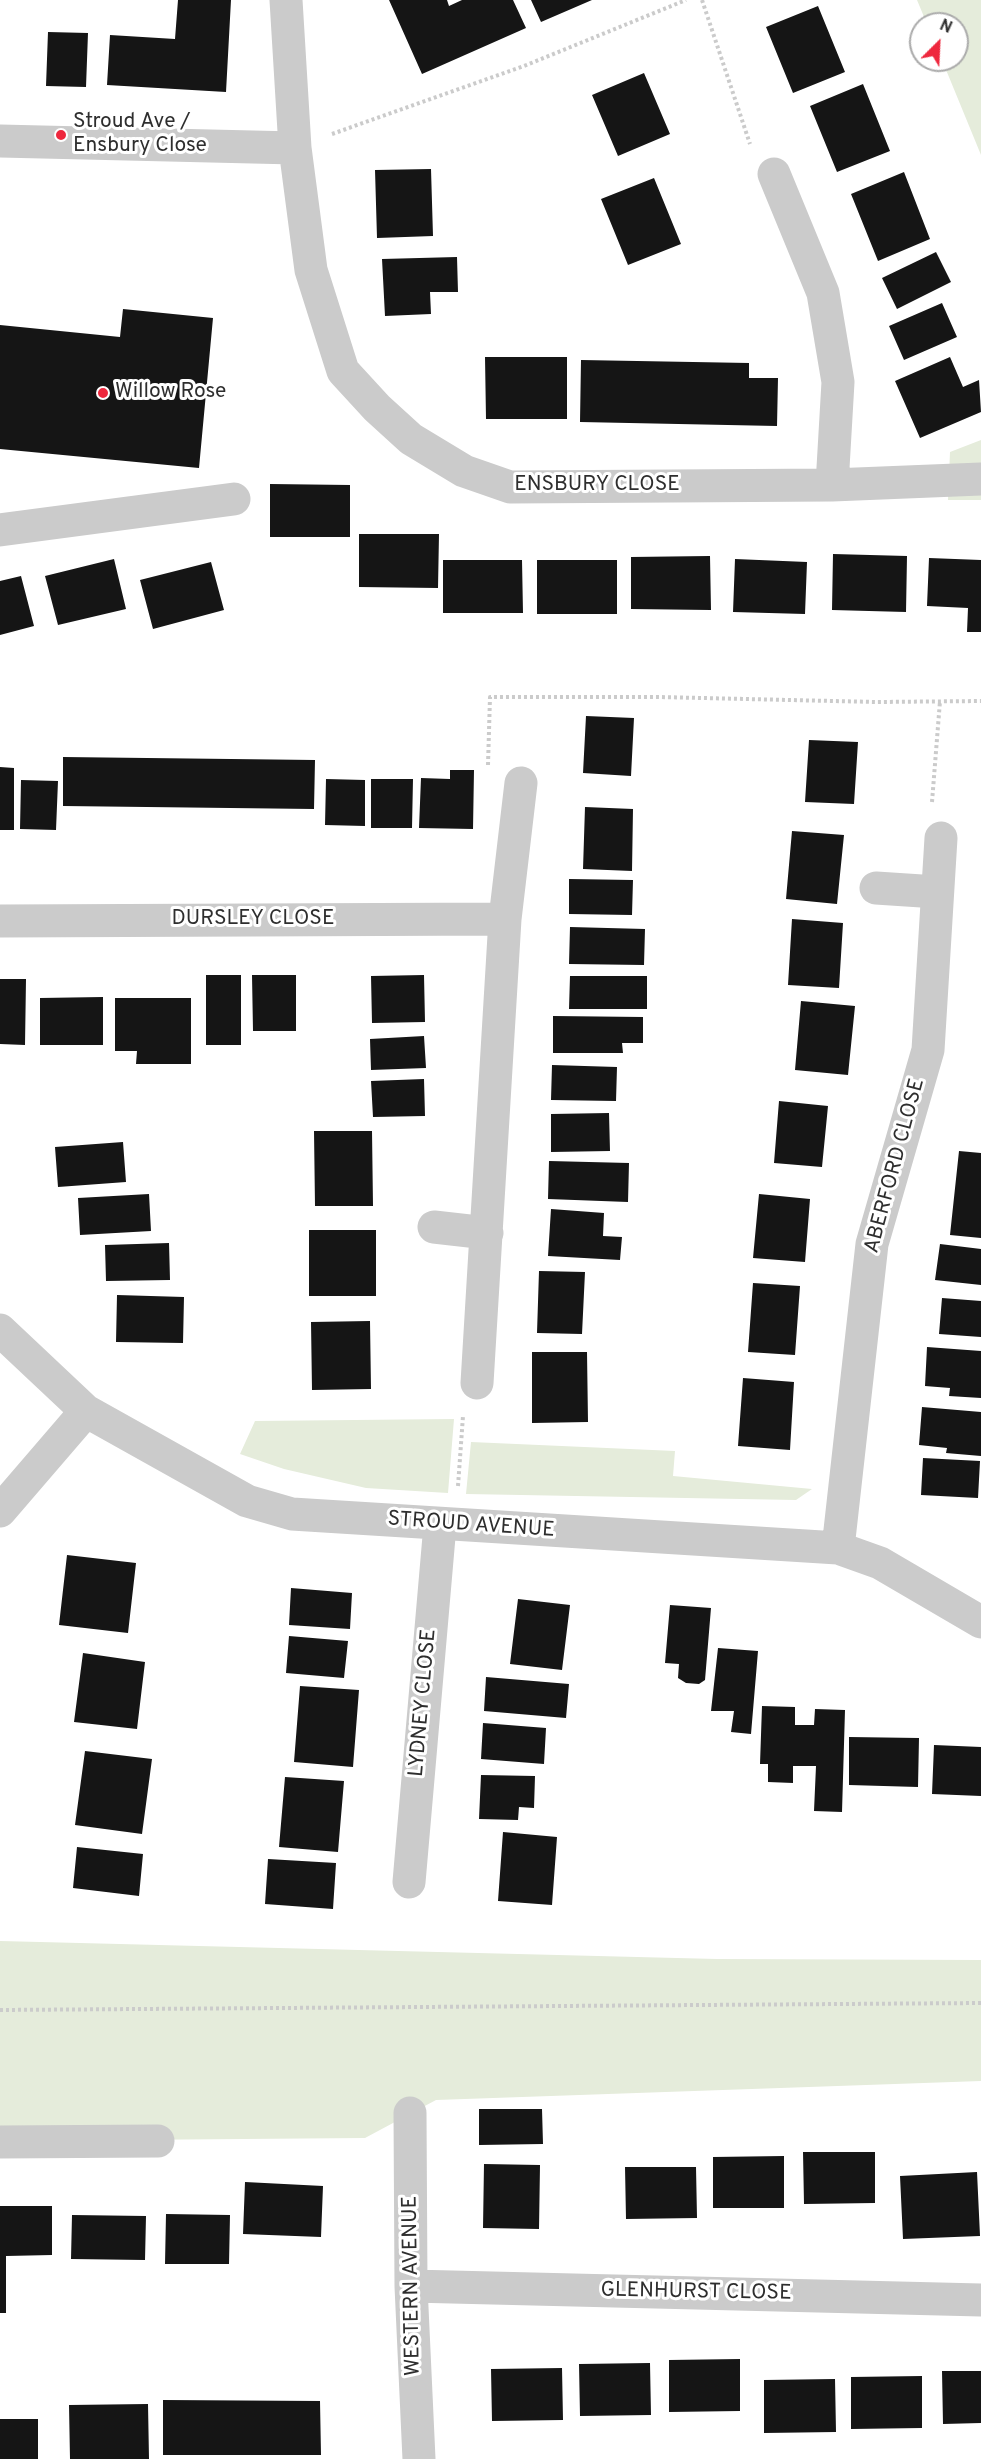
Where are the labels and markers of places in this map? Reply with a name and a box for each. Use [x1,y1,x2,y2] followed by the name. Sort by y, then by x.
[73,110,207,160] place label: Stroud Ave / Ensbury Close
[54,128,68,142] marker: Stroud Ave / Ensbury Close
[115,380,226,406] place label: Willow Rose
[96,386,110,400] marker: Willow Rose

